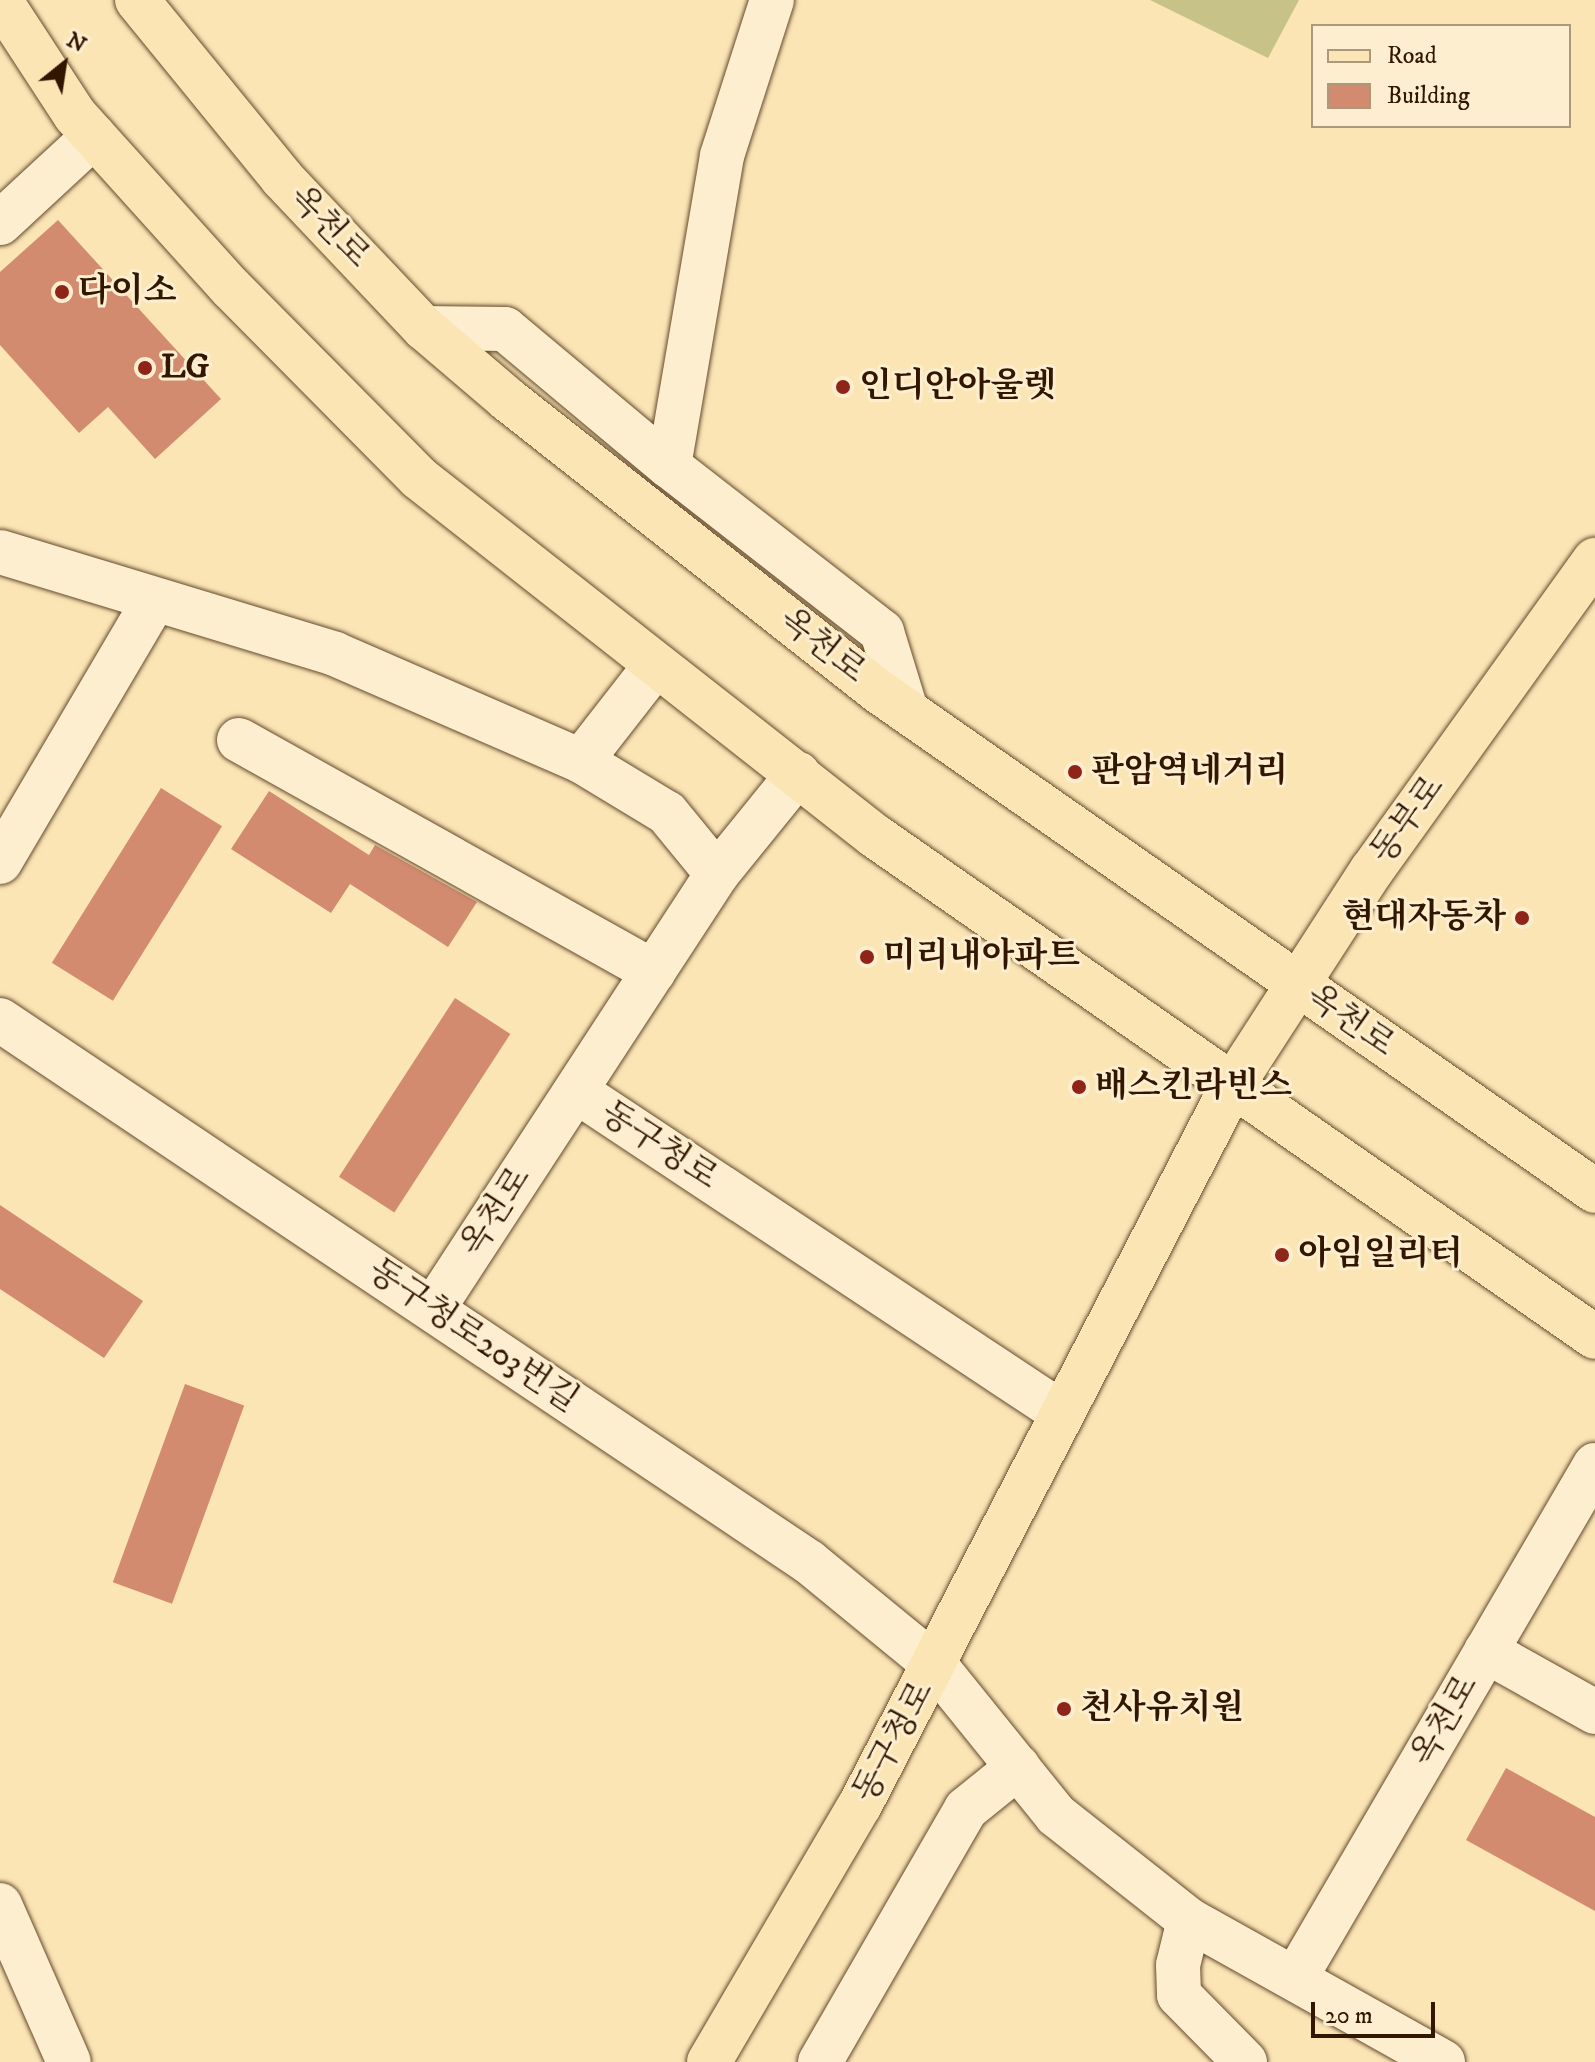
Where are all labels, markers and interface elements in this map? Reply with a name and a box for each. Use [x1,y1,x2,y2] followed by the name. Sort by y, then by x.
[24,24,104,104] north arrow
[1311,24,1571,128] legend
[62,27,91,59] text: N
[1387,41,1437,71] text: Road
[1387,81,1470,111] text: Building
[280,177,378,277] street label: 옥천로
[78,272,177,312] place label: 다이소
[53,283,71,301] marker: 다이소
[161,348,209,388] place label: LG
[136,359,154,377] marker: LG
[859,367,1056,407] place label: 인디안아울렛
[834,378,852,396] marker: 인디안아울렛
[771,600,873,692] street label: 옥천로
[1091,752,1288,792] place label: 판암역네거리
[1066,763,1084,781] marker: 판암역네거리
[1363,768,1453,872] street label: 동부로
[1342,898,1506,938] place label: 현대자동차
[1513,909,1531,927] marker: 현대자동차
[883,937,1080,977] place label: 미리내아파트
[858,948,876,966] marker: 미리내아파트
[1298,976,1402,1066] street label: 옥천로
[1095,1067,1292,1107] place label: 배스킨라빈스
[1070,1078,1088,1096] marker: 배스킨라빈스
[593,1093,725,1199] street label: 동구청로
[452,1160,540,1264] street label: 옥천로
[1298,1235,1462,1275] place label: 아임일리터
[1273,1246,1291,1264] marker: 아임일리터
[360,1251,586,1421] street label: 동구청로203번길
[1403,1668,1487,1774] street label: 옥천로
[845,1674,943,1810] street label: 동구청로
[1080,1689,1244,1729] place label: 천사유치원
[1055,1700,1073,1718] marker: 천사유치원
[1315,1986,1439,2036] scale bar
[1325,2001,1373,2031] text: 20 m

